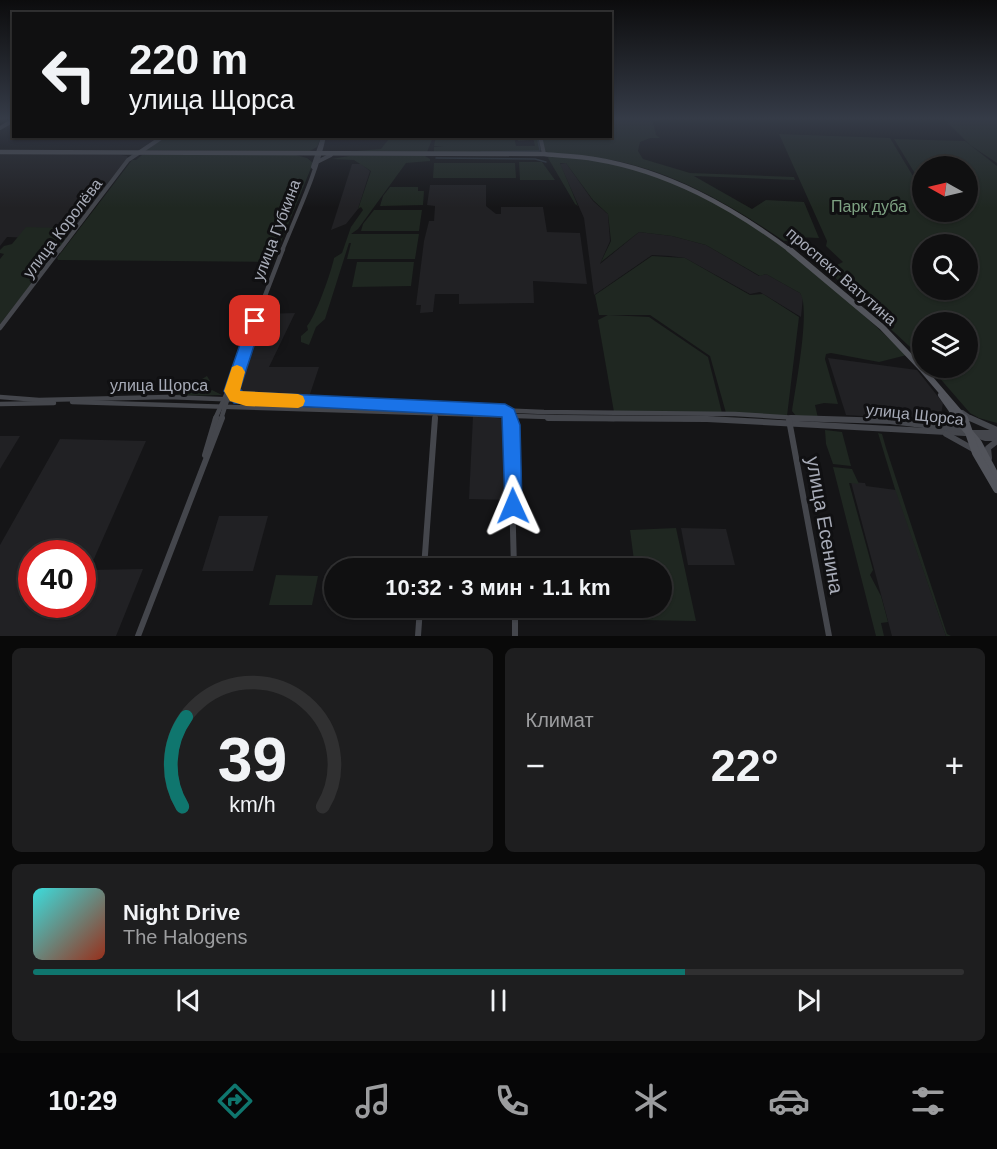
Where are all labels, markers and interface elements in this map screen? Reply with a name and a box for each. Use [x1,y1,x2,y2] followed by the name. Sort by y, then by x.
[30,36,108,114] icon: left
[129,36,248,83] text: 220 m
[129,85,295,115] text: улица Щорса
[912,156,978,222] north arrow
[912,156,978,378] map controls
[20,175,105,281] street label: улица Королёва
[249,177,304,283] street label: улица Губкина
[831,198,907,215] park label: Парк дуба
[783,224,900,329] street label: проспект Ватутина
[912,234,978,300] button: search
[229,295,280,346] pin
[238,304,271,337] icon: arrive
[912,312,978,378] button: layers
[110,377,208,394] street label: улица Щорса
[865,401,965,428] street label: улица Щорса
[802,455,848,596] street label: улица Есенина
[481,474,545,538] position arrow
[18,540,96,618] speed limit sign: 40
[385,575,611,600] text: 10:32 · 3 мин · 1.1 km
[526,709,594,731] text: Климат
[218,725,287,794] text: 39
[711,740,779,791] text: 22°
[526,747,545,784] text: −
[945,747,964,784] text: +
[229,793,275,817] text: km/h
[123,900,240,925] text: Night Drive
[123,926,248,948] text: The Halogens
[172,984,205,1017] icon: previous
[482,984,515,1017] icon: pause
[792,984,825,1017] icon: next
[214,1080,256,1122] icon: directions
[352,1080,394,1122] icon: music
[491,1080,533,1122] icon: phone
[630,1080,672,1122] icon: climate
[768,1080,810,1122] icon: car
[907,1080,949,1122] icon: filters
[48,1086,117,1116] text: 10:29

